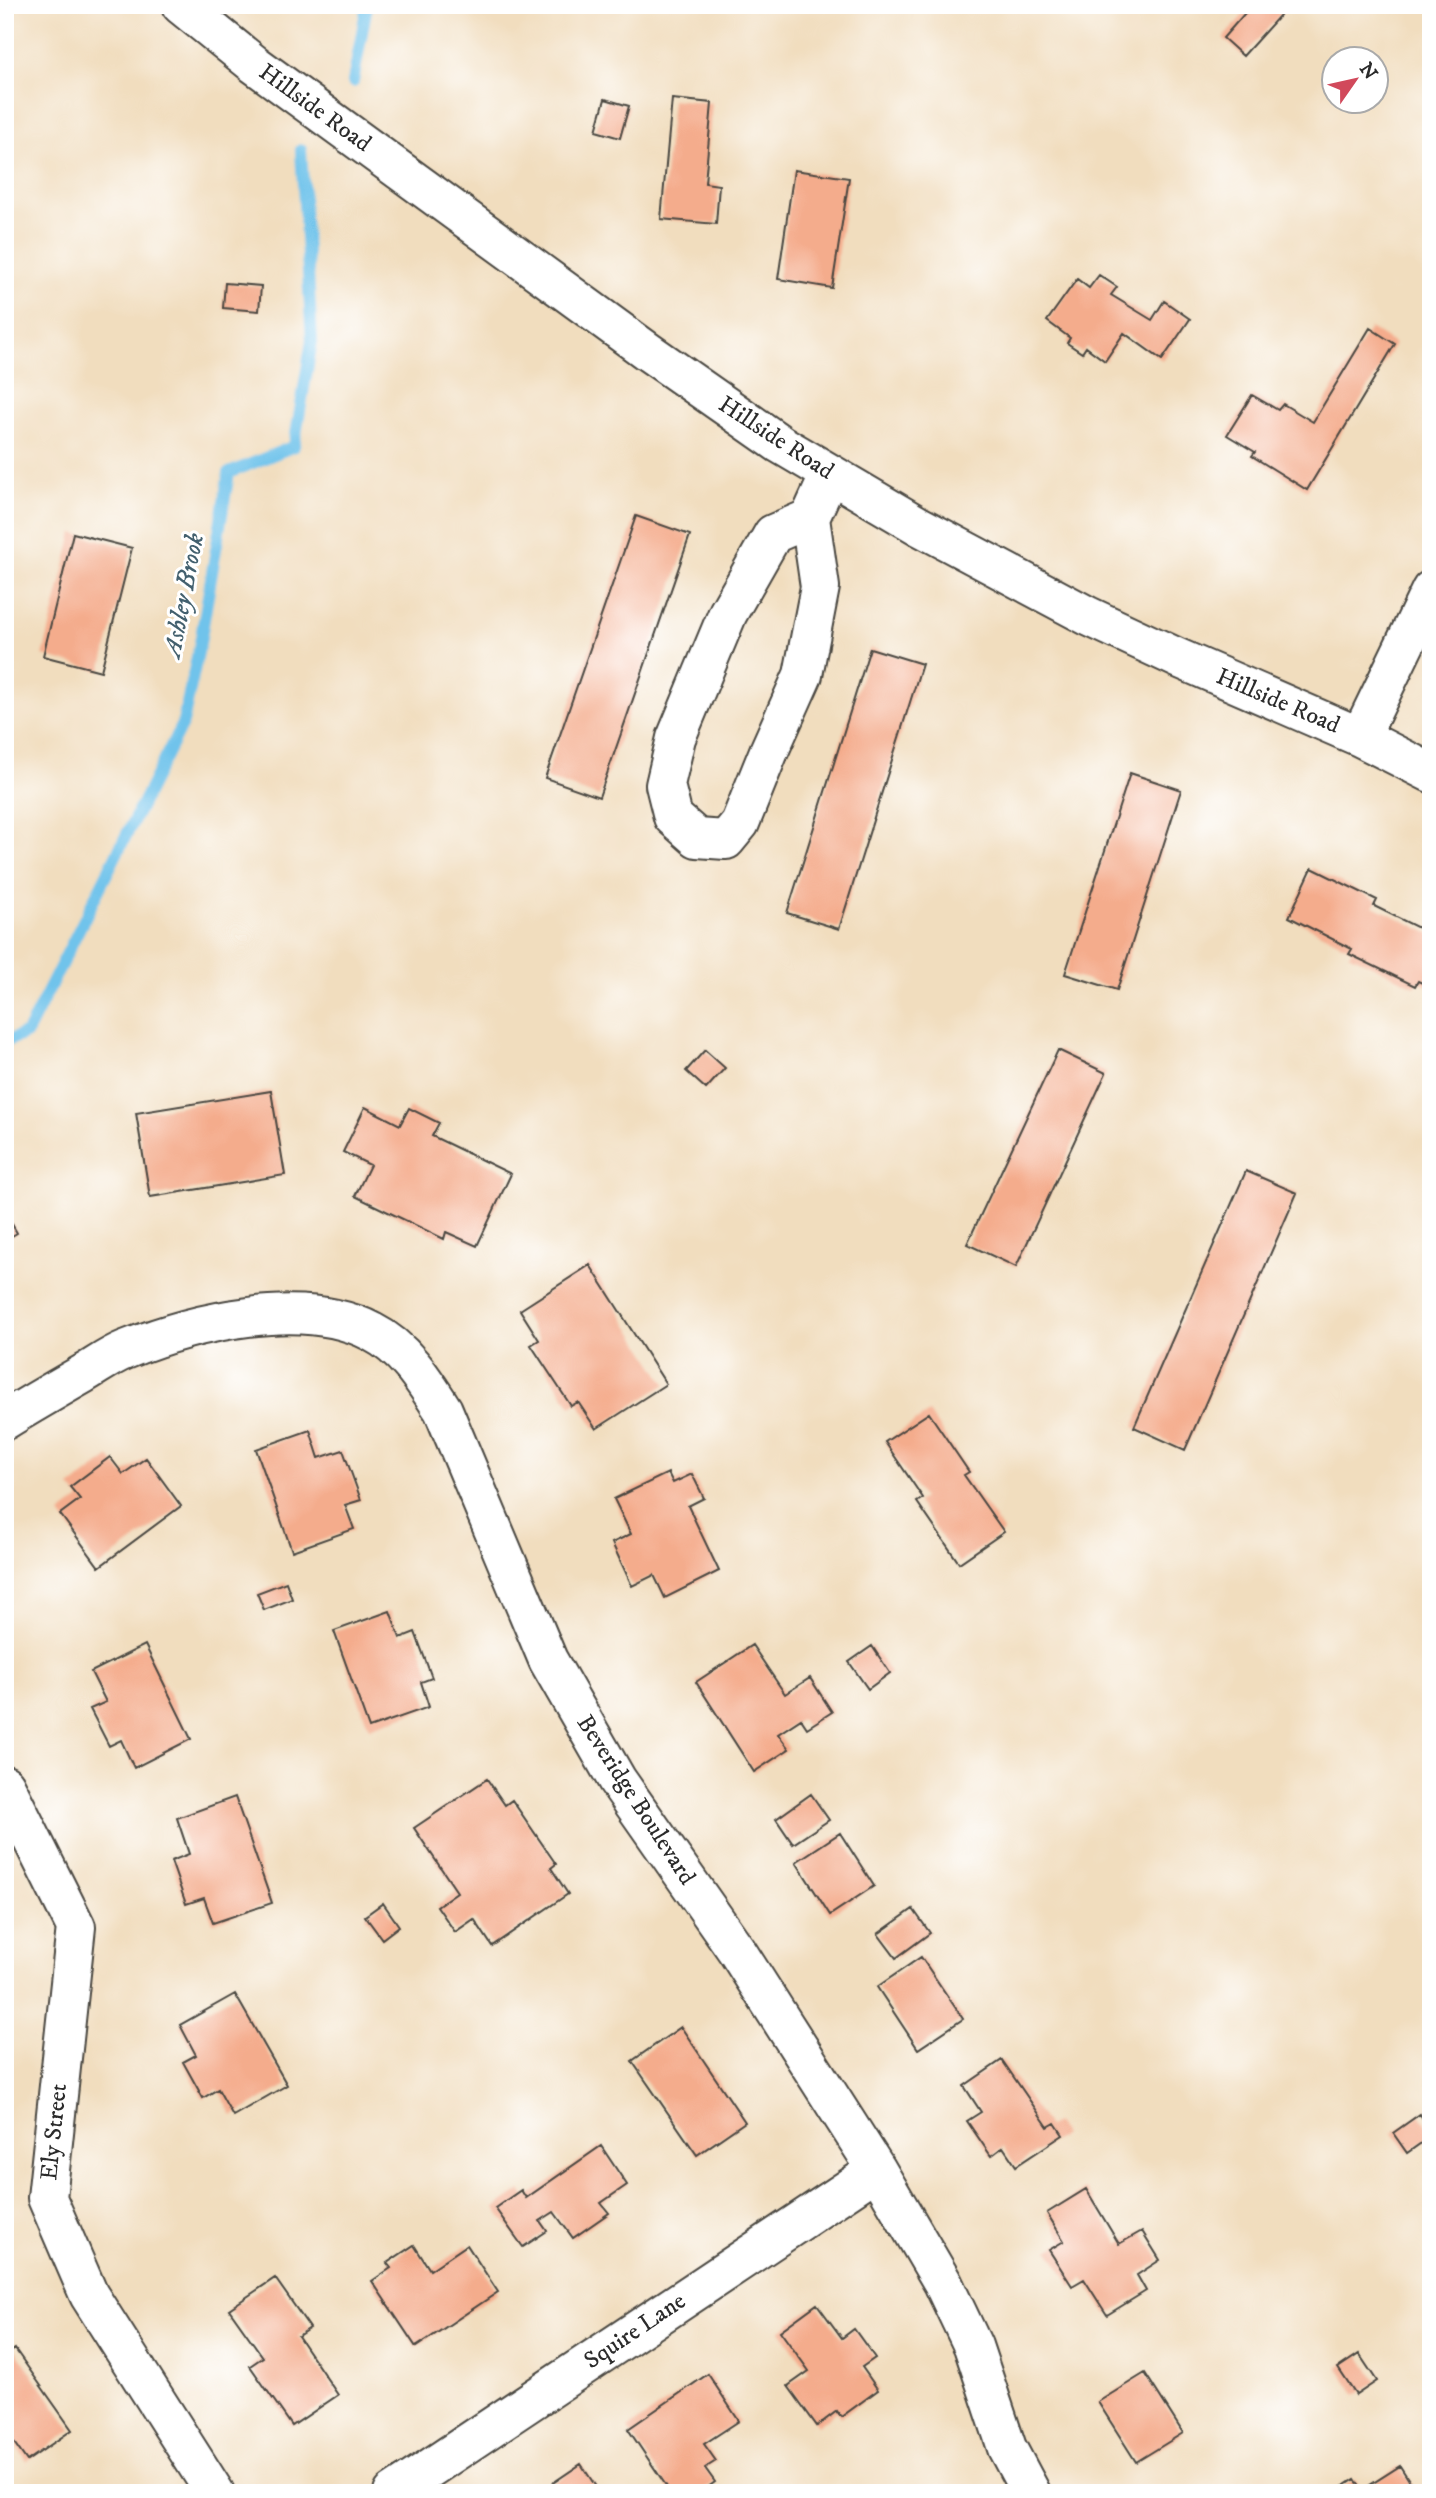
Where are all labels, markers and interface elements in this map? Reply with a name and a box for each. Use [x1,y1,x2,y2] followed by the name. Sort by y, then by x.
[1320,46,1390,116] north arrow
[253,57,377,159] street label: Hillside Road
[1354,58,1382,85] text: N
[713,390,839,486] street label: Hillside Road
[155,530,212,663] water label: Ashley Brook
[1212,661,1345,741] street label: Hillside Road
[570,1709,702,1891] street label: Beveridge Boulevard
[34,2082,74,2182] street label: Ely Street
[578,2286,692,2376] street label: Squire Lane

